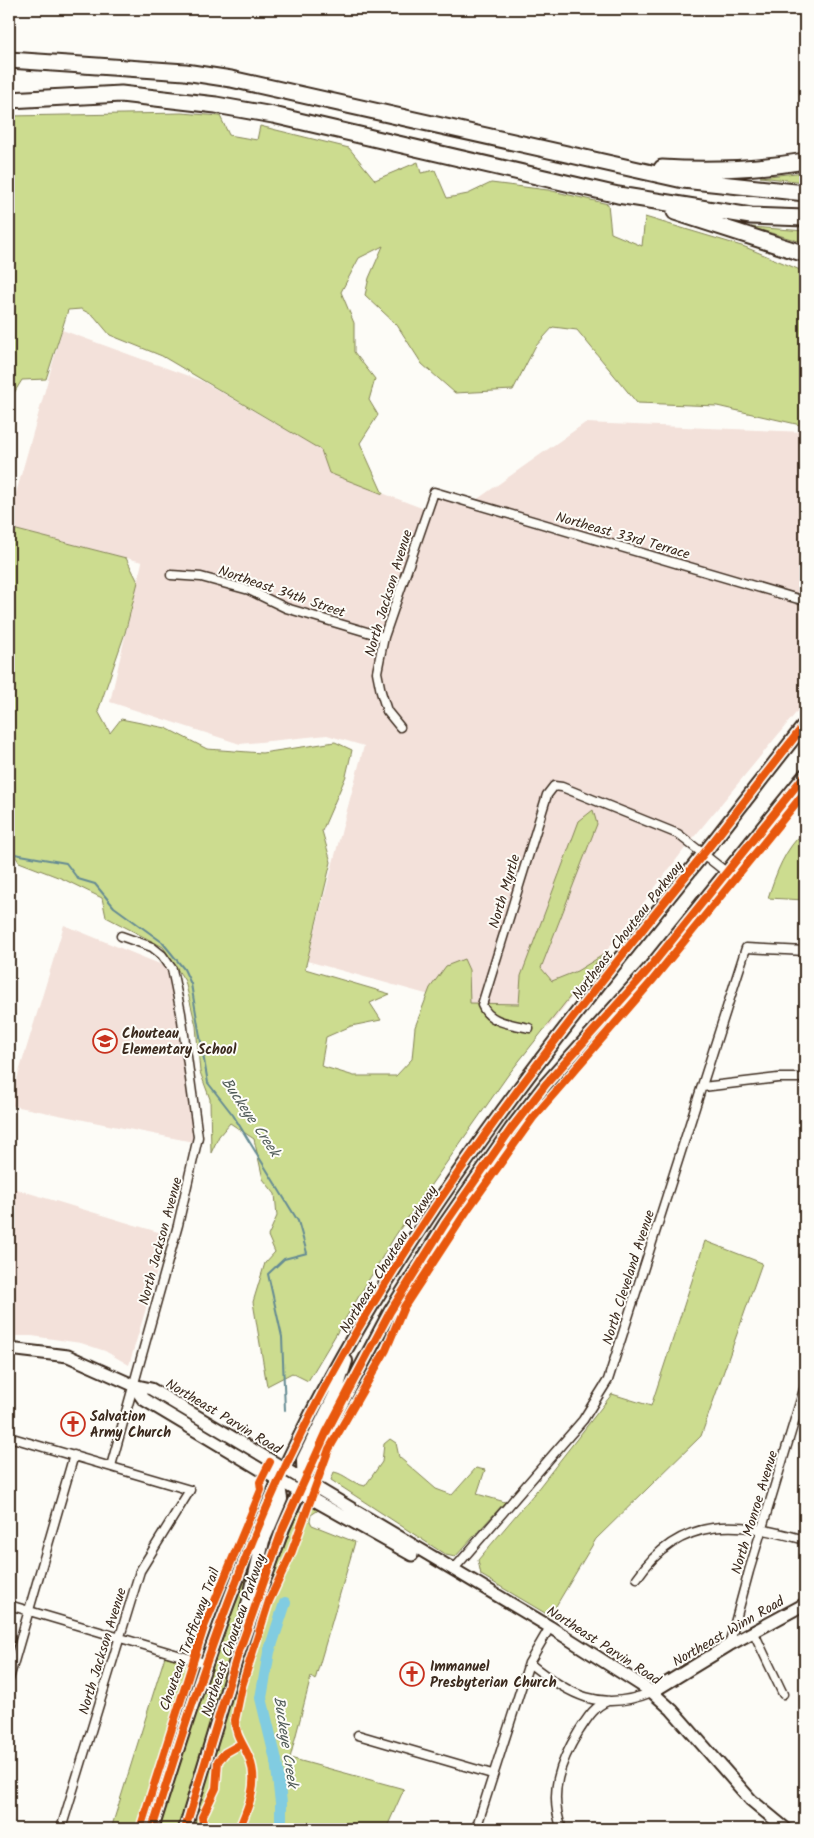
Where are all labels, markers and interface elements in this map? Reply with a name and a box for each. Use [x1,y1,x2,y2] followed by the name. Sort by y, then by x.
[553,506,693,566] street label: Northeast 33rd Terrace
[359,527,419,659] street label: North Jackson Avenue
[215,560,349,624] street label: Northeast 34th Street
[483,851,527,931] street label: North Myrtle
[567,856,689,1005] street label: Northeast Chouteau Parkway
[122,1023,237,1061] place label: Chouteau Elementary School
[92,1028,118,1054] school or university icon: Chouteau Elementary School
[215,1073,287,1164] water label: Buckeye Creek
[133,1174,189,1308] street label: North Jackson Avenue
[334,1181,444,1338] street label: Northeast Chouteau Parkway
[597,1206,661,1348] street label: North Cleveland Avenue
[161,1373,287,1461] street label: Northeast Parvin Road
[90,1406,171,1444] place label: Salvation Army Church
[60,1411,86,1437] church icon: Salvation Army Church
[726,1447,784,1577] street label: North Monroe Avenue
[196,1551,272,1720] street label: Northeast Chouteau Parkway
[154,1564,226,1714] street label: Chouteau Trafficway Trail
[73,1585,133,1717] street label: North Jackson Avenue
[668,1590,789,1673] street label: Northeast Winn Road
[542,1601,666,1692] street label: Northeast Parvin Road
[430,1656,557,1694] place label: Immanuel Presbyterian Church
[399,1661,425,1687] church icon: Immanuel Presbyterian Church
[266,1695,304,1791] water label: Buckeye Creek

